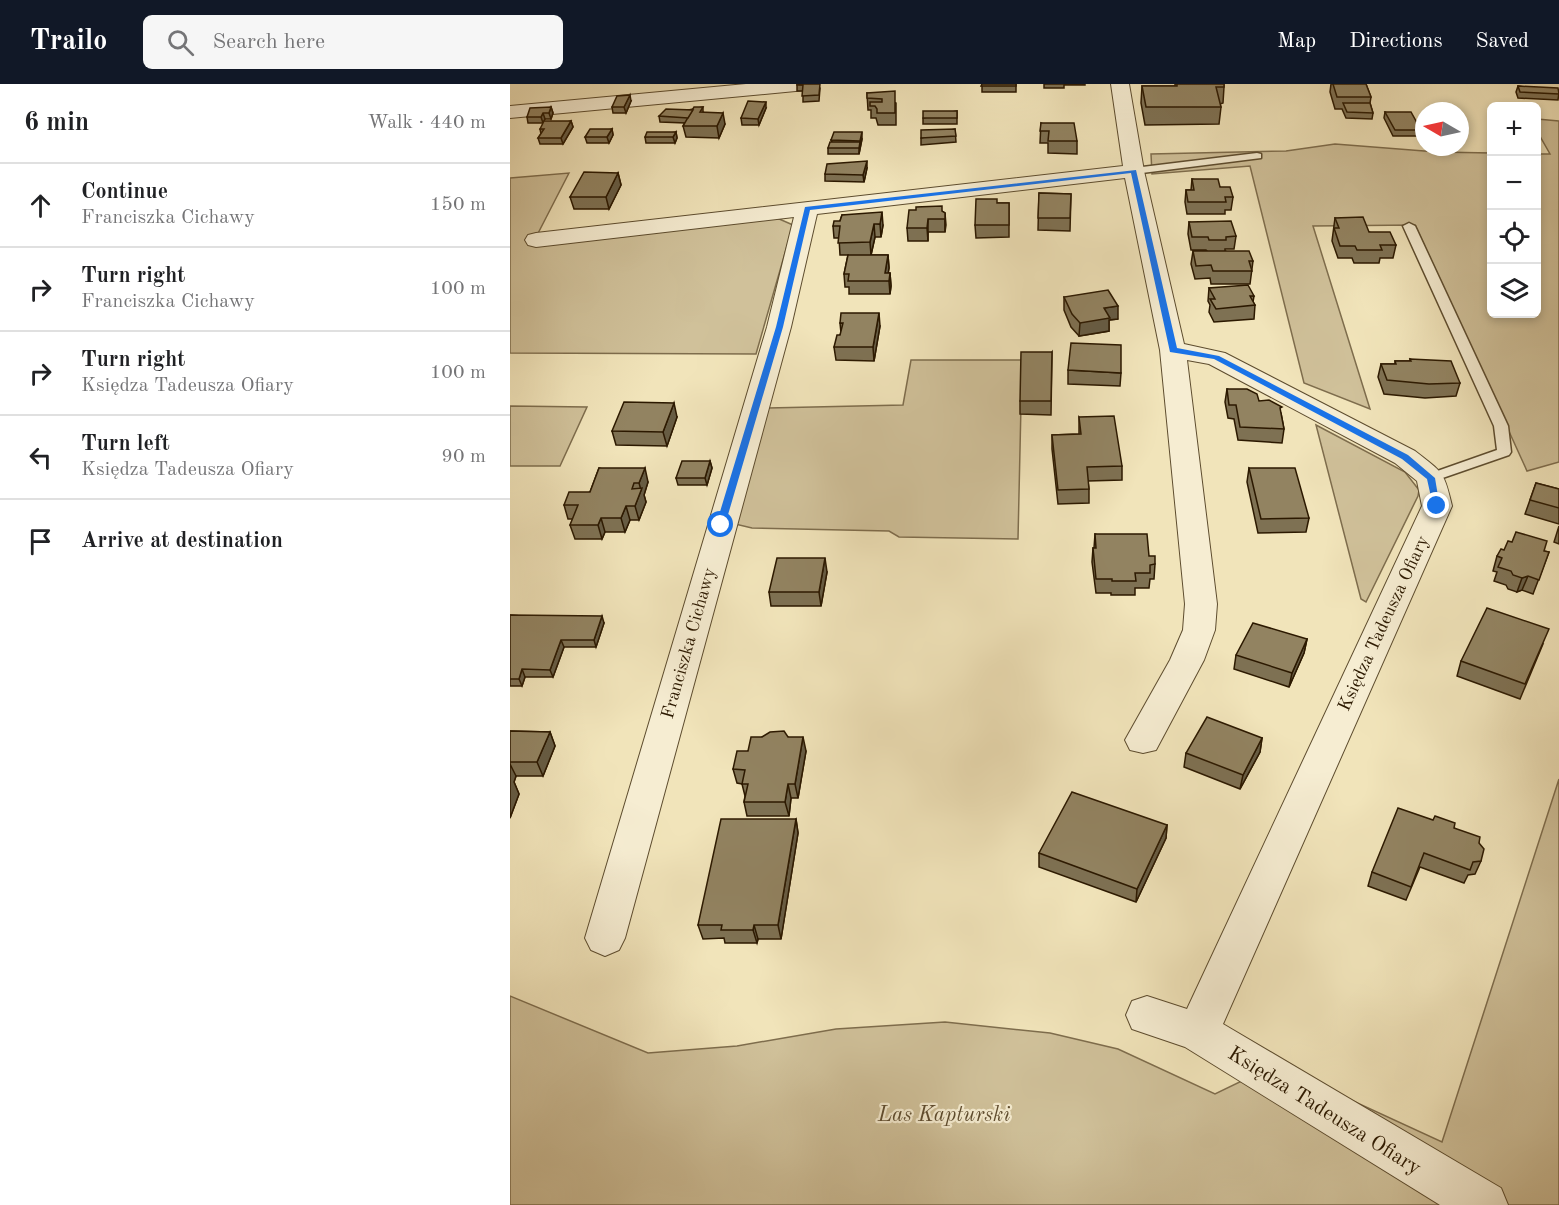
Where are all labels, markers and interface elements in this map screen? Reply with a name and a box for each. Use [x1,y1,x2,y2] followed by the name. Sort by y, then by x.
[143,15,563,69] search box
[164,26,197,59] icon: search
[30,28,107,56] text: Trailo
[212,31,325,53] text: Search here
[1277,31,1316,52] text: Map
[1349,31,1443,52] text: Directions
[1476,31,1529,52] text: Saved
[1415,102,1469,156] north arrow
[1487,102,1541,318] map controls
[1487,102,1541,156] button: +
[24,110,89,136] text: 6 min
[367,113,486,133] text: Walk · 440 m
[1487,156,1541,210] button: −
[81,181,168,203] text: Continue
[24,189,57,222] icon: ahead
[430,195,486,215] text: 150 m
[81,208,255,228] text: Franciszka Cichawy
[1487,210,1541,264] button: locate
[1487,264,1541,318] button: layers
[81,265,185,287] text: Turn right
[24,273,57,306] icon: right
[430,279,486,299] text: 100 m
[81,292,255,312] text: Franciszka Cichawy
[81,349,185,371] text: Turn right
[24,357,57,390] icon: right
[430,363,486,383] text: 100 m
[81,376,294,396] text: Księdza Tadeusza Ofiary
[81,433,170,455] text: Turn left
[24,441,57,474] icon: left
[441,447,486,467] text: 90 m
[81,460,294,480] text: Księdza Tadeusza Ofiary
[1423,492,1449,518] route end
[707,511,733,537] route start
[24,525,57,558] icon: arrive
[81,530,283,552] text: Arrive at destination
[1335,532,1433,714] street label: Księdza Tadeusza Ofiary
[659,565,719,721] street label: Franciszka Cichawy
[1224,1043,1425,1179] street label: Księdza Tadeusza Ofiary
[877,1105,1010,1126] park label: Las Kapturski

